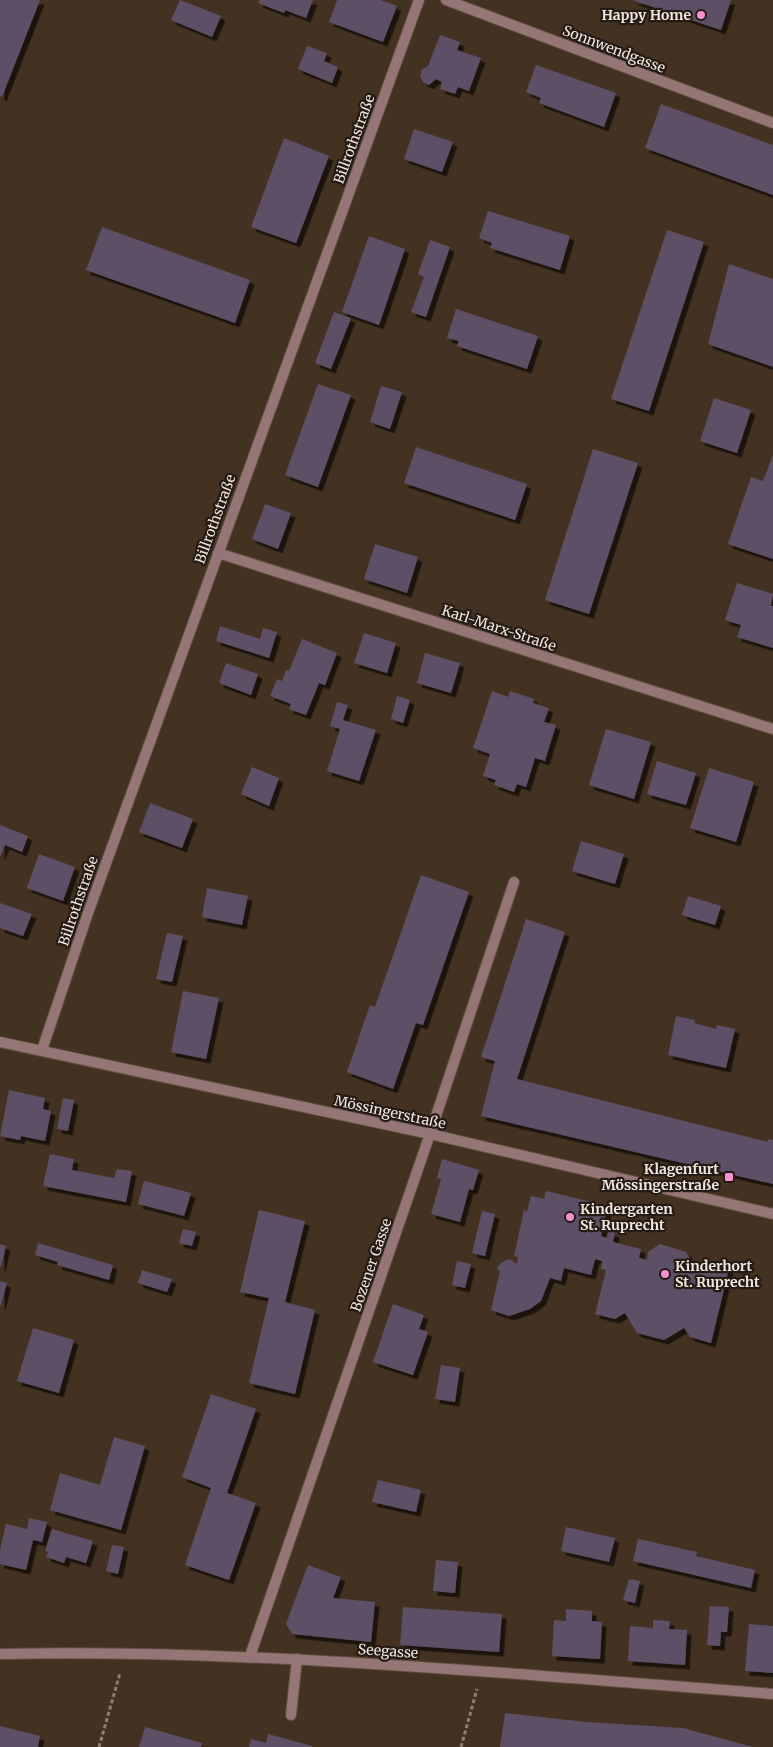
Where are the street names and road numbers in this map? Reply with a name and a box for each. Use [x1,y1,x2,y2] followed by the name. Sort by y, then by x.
[560,21,668,77] street label: Sonnwendgasse
[329,92,379,186] street label: Billrothstraße
[190,472,240,566] street label: Billrothstraße
[440,601,558,655] street label: Karl-Marx-Straße
[54,854,102,948] street label: Billrothstraße
[333,1091,447,1133] street label: Mössingerstraße
[347,1216,395,1314] street label: Bozener Gasse
[357,1640,419,1662] street label: Seegasse

